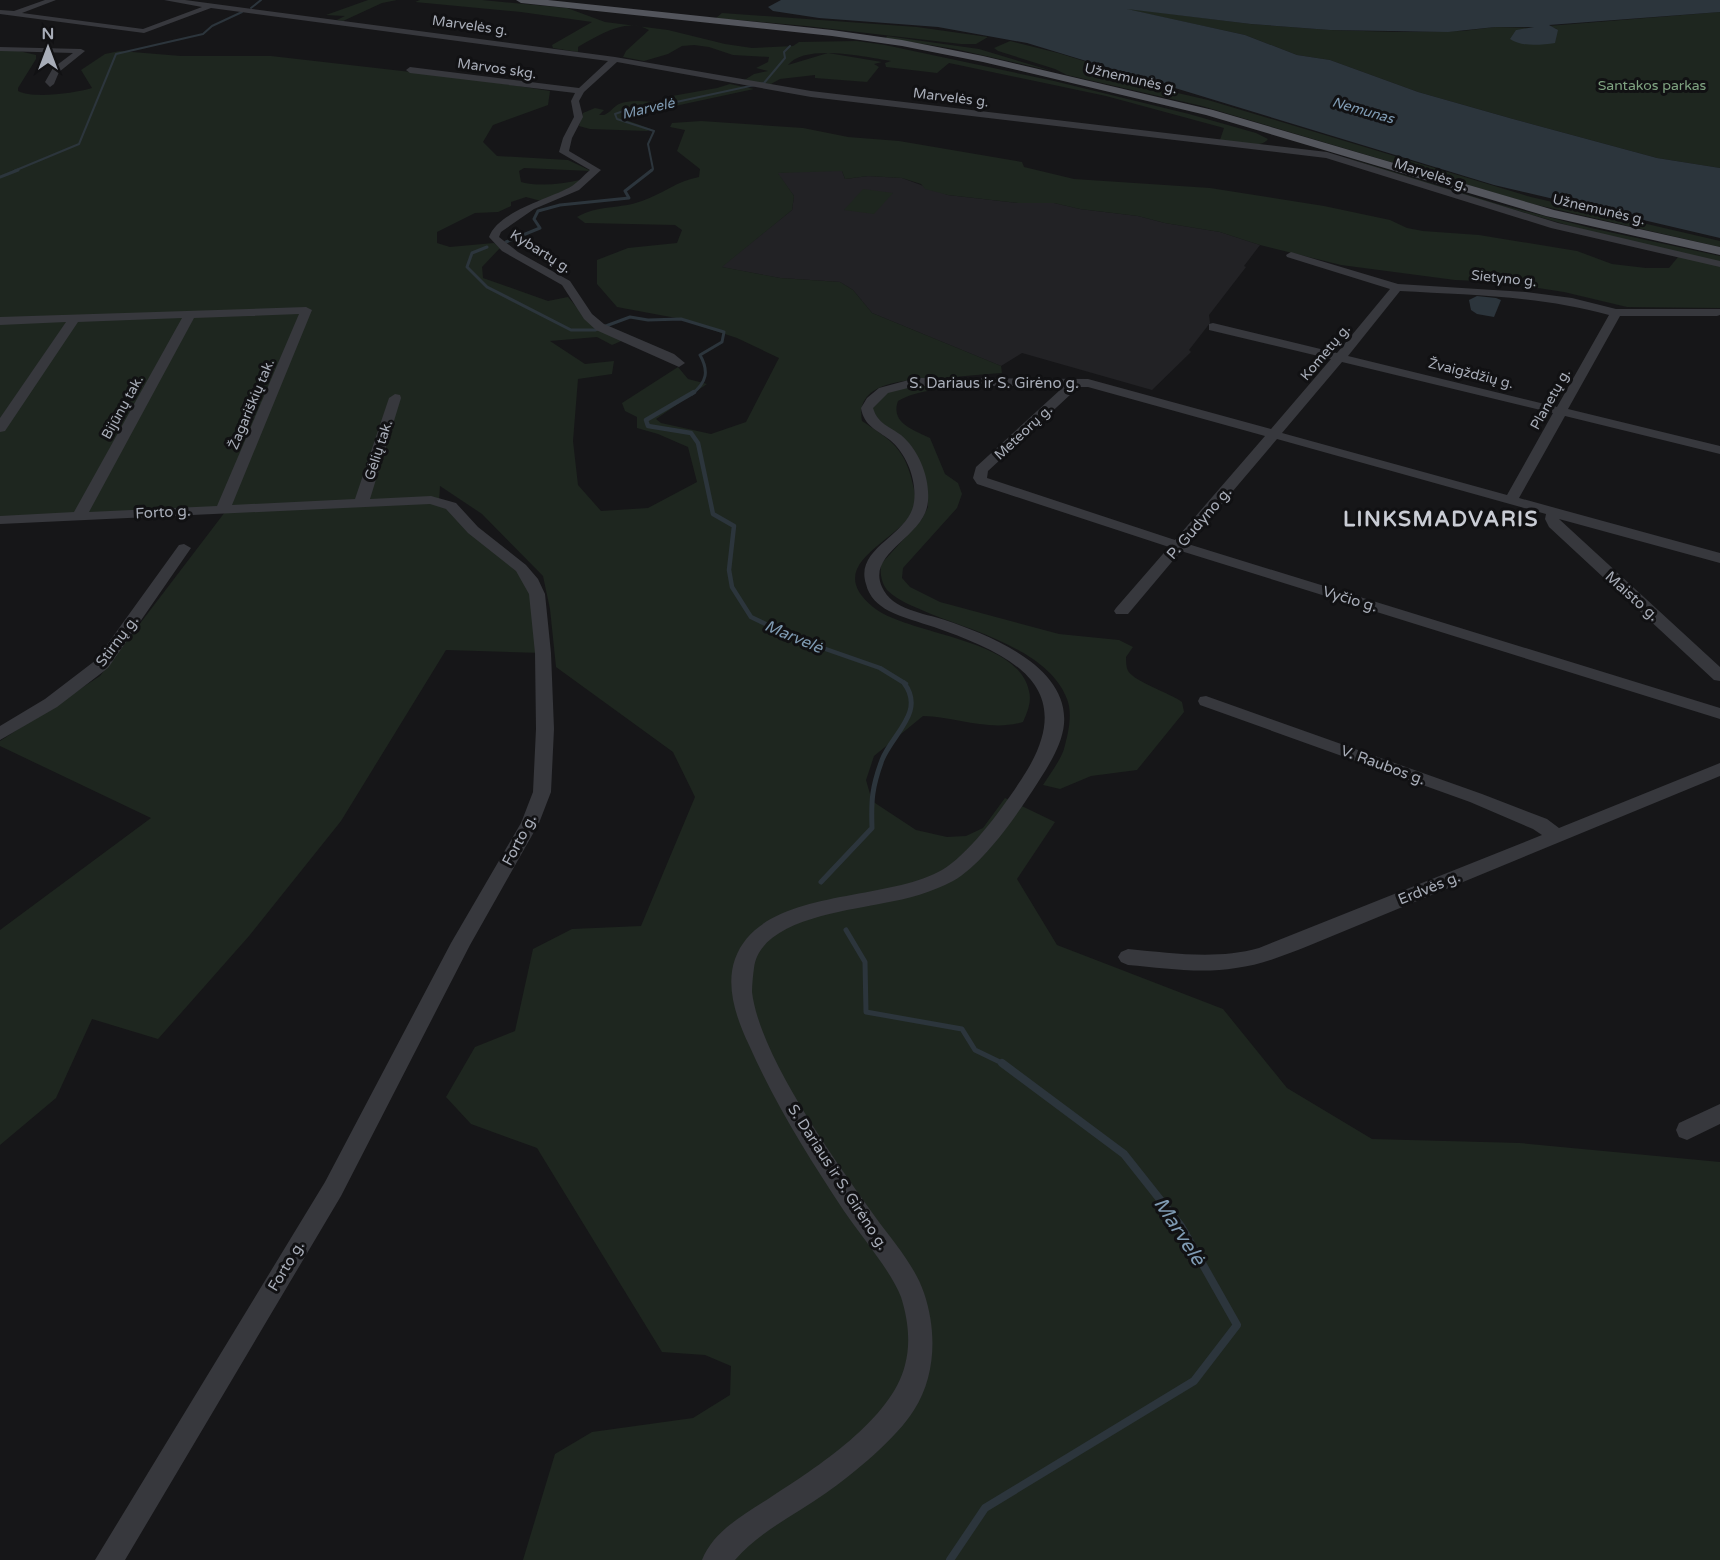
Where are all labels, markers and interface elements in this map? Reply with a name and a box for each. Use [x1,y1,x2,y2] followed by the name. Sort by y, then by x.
[431,12,509,39] street label: Marvelės g.
[18,18,78,78] north arrow
[42,24,54,44] text: N
[456,55,538,82] street label: Marvos skg.
[1083,60,1179,97] street label: Užnemunės g.
[1598,77,1707,94] park label: Santakos parkas
[912,84,990,111] street label: Marvelės g.
[620,94,677,123] water label: Marvelė
[1330,94,1397,128] water label: Nemunas
[1392,155,1470,194] street label: Marvelės g.
[1551,191,1647,228] street label: Užnemunės g.
[507,226,574,277] street label: Kybartų g.
[1470,267,1538,290] street label: Sietyno g.
[1297,321,1354,384] street label: Kometų g.
[1426,355,1515,392] street label: Žvaigždžių g.
[225,356,278,452] street label: Žagariškių tak.
[1527,366,1574,433] street label: Planetų g.
[98,372,147,442] street label: Bijūnų tak.
[909,374,1079,392] street label: S. Dariaus ir S. Girėno g.
[991,401,1056,463] street label: Meteorų g.
[361,418,396,482] street label: Gėlių tak.
[1163,483,1235,563] street label: P. Gudyno g.
[135,502,191,522] street label: Forto g.
[1343,507,1539,532] district label: LINKSMADVARIS
[1602,567,1662,625] street label: Maisto g.
[1321,582,1379,616] street label: Vyčio g.
[92,612,142,670] street label: Stirnų g.
[762,616,826,658] water label: Marvelė
[1338,741,1428,789] street label: V. Raubos g.
[498,811,540,869] street label: Forto g.
[1395,867,1463,909] street label: Erdvės g.
[784,1101,892,1253] street label: S. Dariaus ir S. Girėno g.
[1148,1193,1211,1271] water label: Marvelė
[264,1238,308,1294] street label: Forto g.

